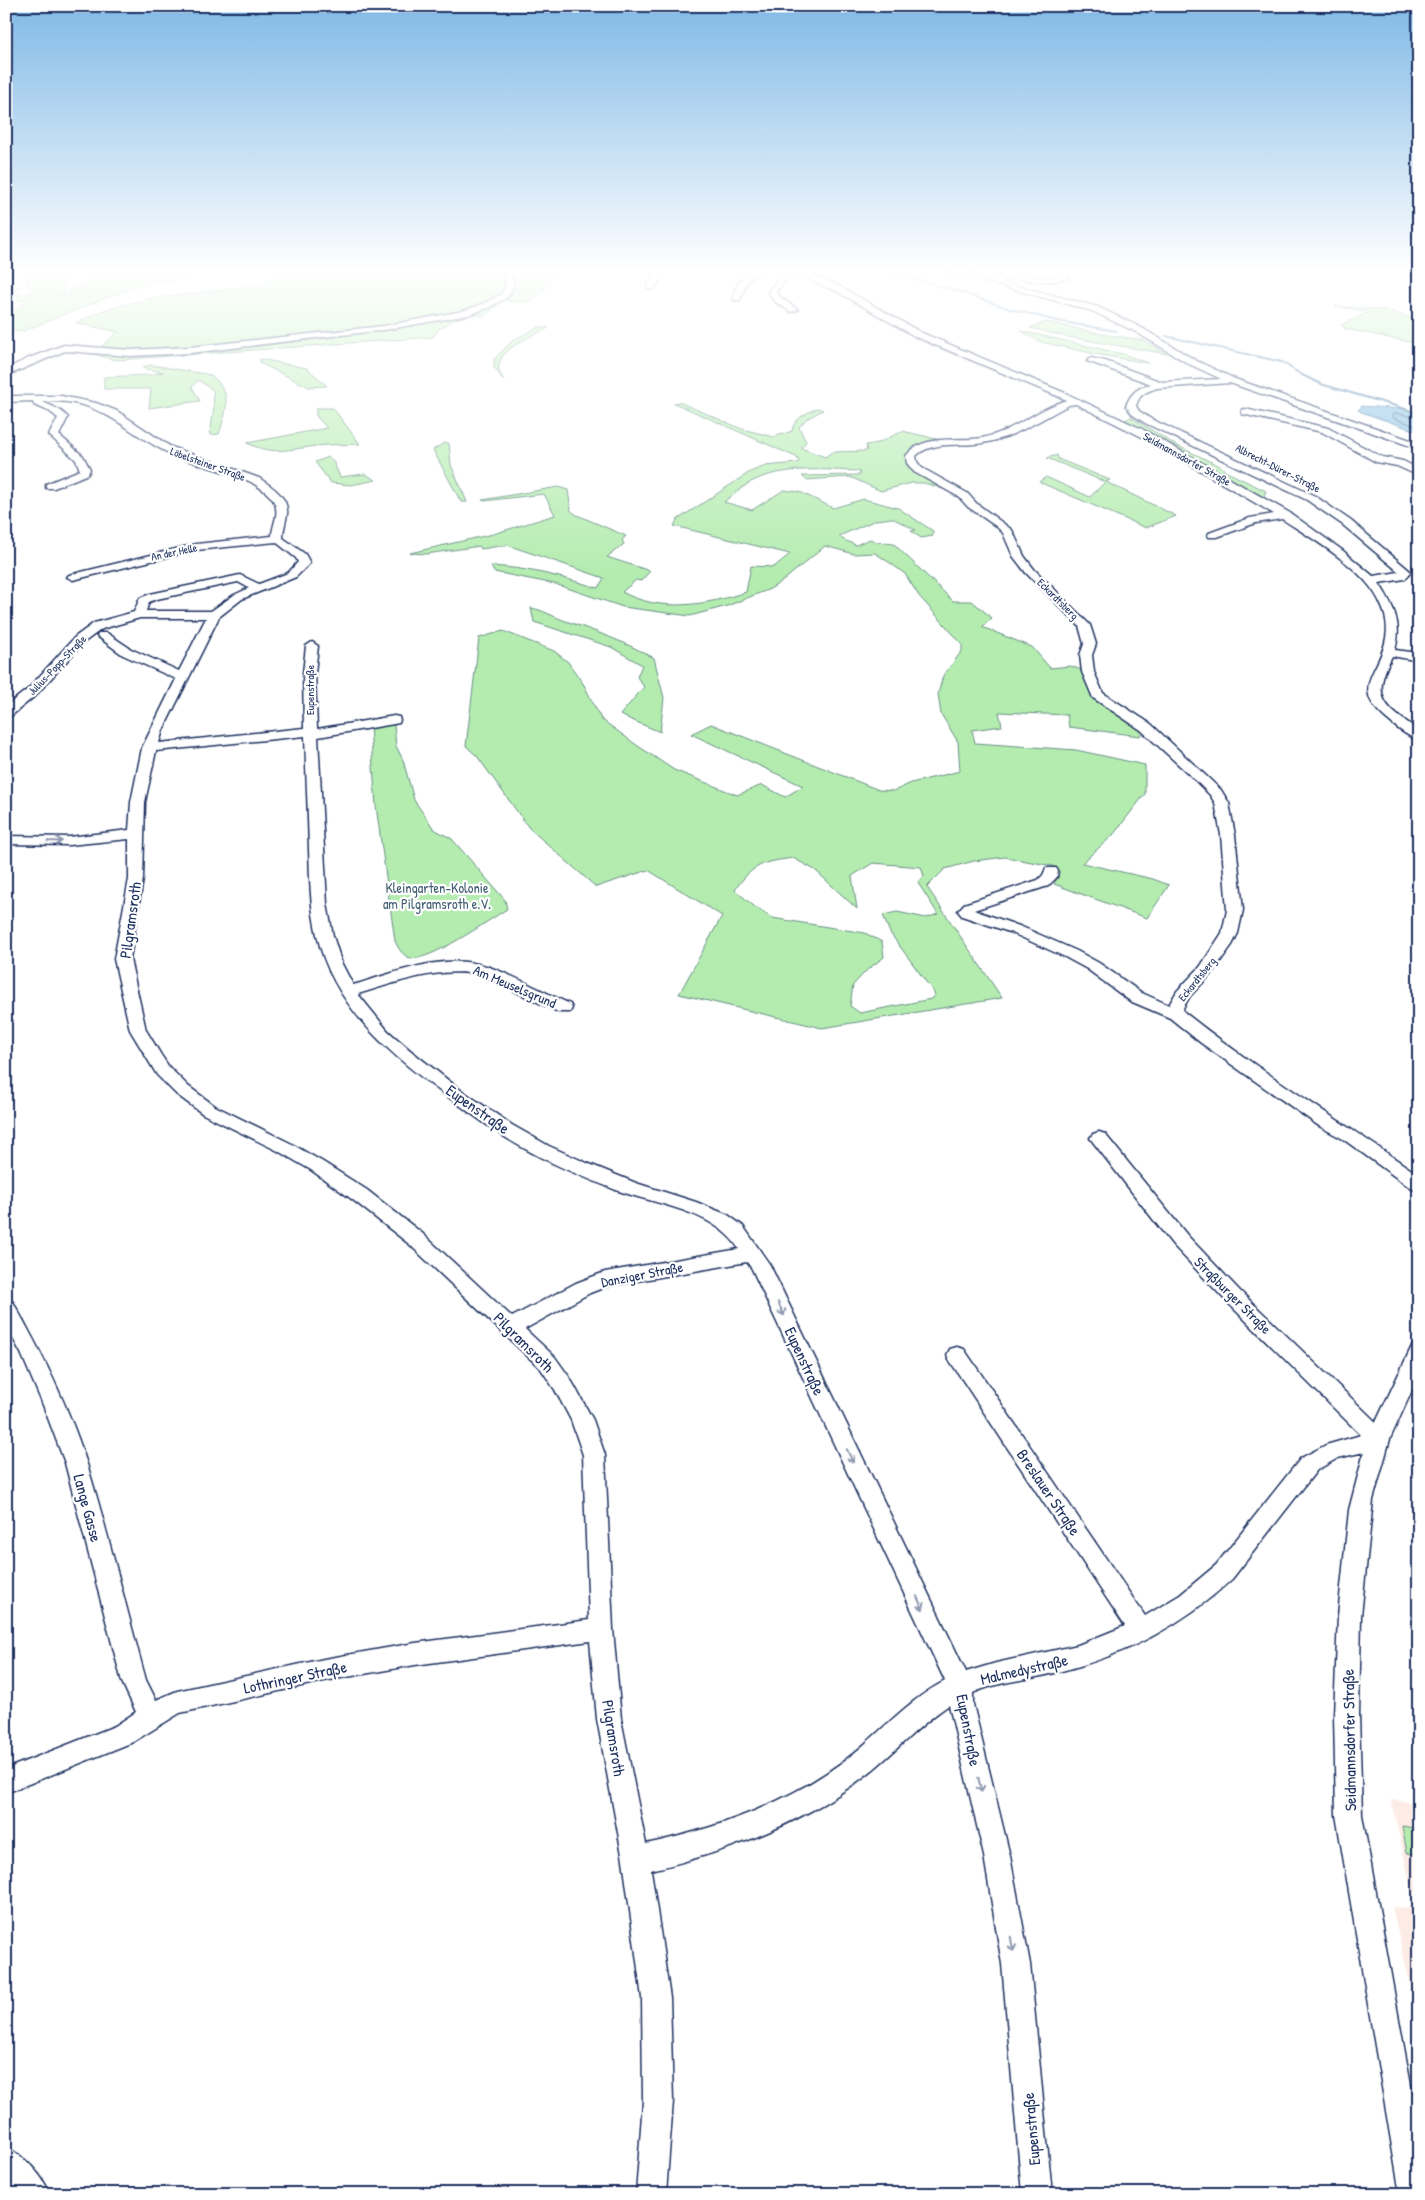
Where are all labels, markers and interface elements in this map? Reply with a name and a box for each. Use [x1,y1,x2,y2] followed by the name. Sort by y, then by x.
[1141,429,1234,489] street label: Seidmannsdorfer Straße
[1233,441,1323,496] street label: Albrecht-Dürer-Straße
[169,444,248,484] street label: Löbelsteiner Straße
[150,540,199,564] street label: An der Helle
[1034,575,1082,623] street label: Eckardtsberg
[25,632,90,698] street label: Julius-Popp-Straße
[303,664,317,715] street label: Eupenstraße
[46,836,63,846] one-way arrow
[383,878,491,914] park label: Kleingarten-Kolonie am Pilgramsroth e.V.
[114,880,146,960] street label: Pilgramsroth
[1175,954,1219,1004] street label: Eckardtsberg
[470,960,560,1013] street label: Am Meuselsgrund
[442,1079,515,1139] street label: Eupenstraße
[1190,1252,1276,1339] street label: Straßburger Straße
[599,1257,685,1292] street label: Danziger Straße
[776,1301,786,1316] one-way arrow
[489,1307,559,1377] street label: Pilgramsroth
[780,1323,831,1399] street label: Eupenstraße
[1012,1444,1086,1540] street label: Breslauer Straße
[846,1448,856,1463] one-way arrow
[68,1472,108,1545] street label: Lange Gasse
[916,1595,926,1610] one-way arrow
[978,1648,1071,1690] street label: Malmedystraße
[241,1655,349,1699] street label: Lothringer Straße
[1337,1668,1361,1811] street label: Seidmannsdorfer Straße
[951,1692,987,1768] street label: Eupenstraße
[597,1698,631,1778] street label: Pilgramsroth
[976,1777,985,1793] one-way arrow
[1008,1936,1018,1952] one-way arrow
[1017,2091,1045,2166] street label: Eupenstraße

